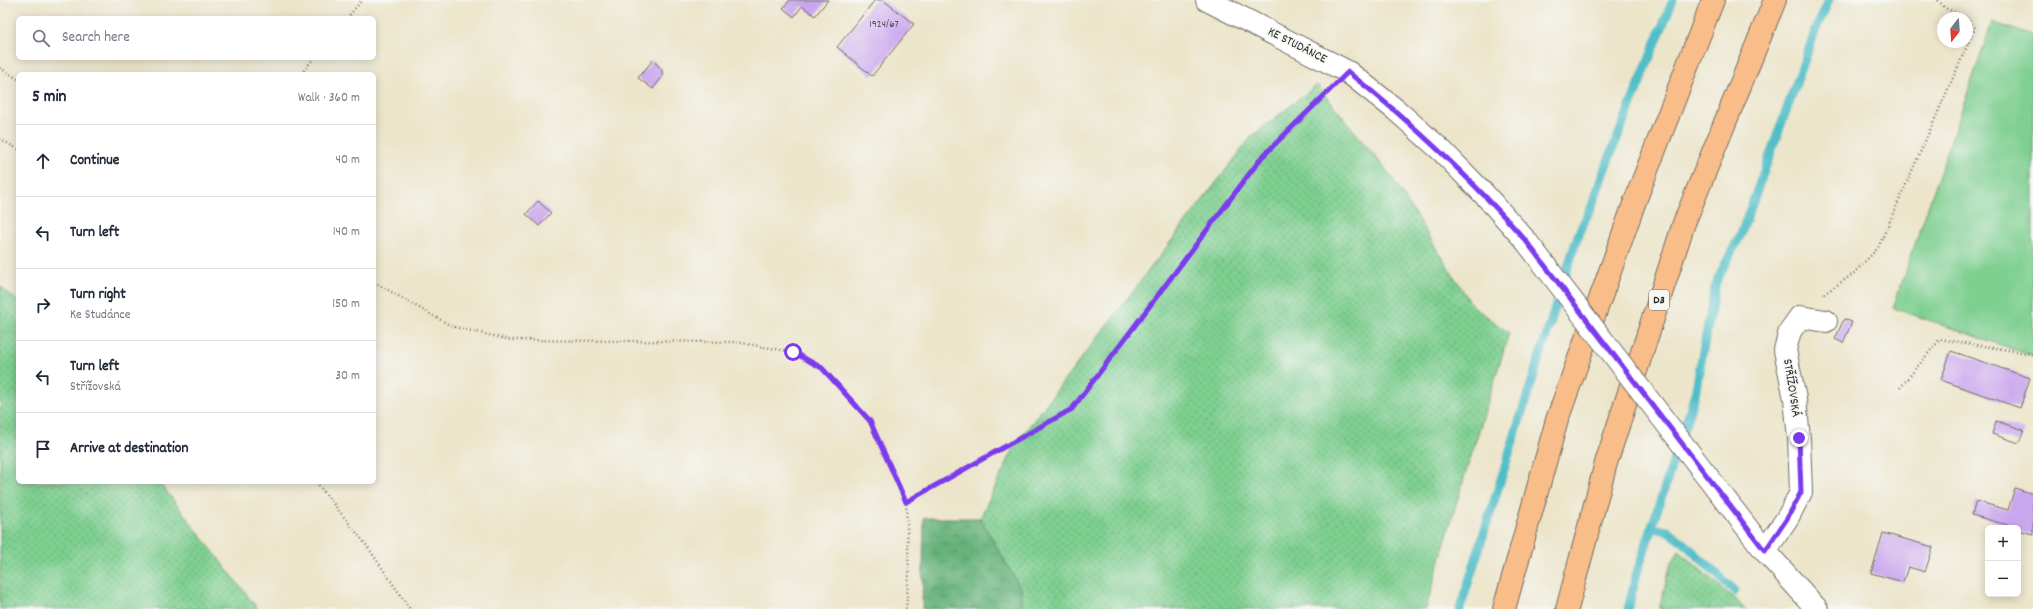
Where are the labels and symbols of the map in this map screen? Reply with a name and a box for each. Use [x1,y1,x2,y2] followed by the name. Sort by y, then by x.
[1937,12,1973,48] north arrow
[869,17,899,33] house number: 1924/67
[1264,23,1330,69] street label: KE STUDÁNCE
[1649,290,1669,310] road number: D3
[784,343,802,361] route start
[1777,358,1805,419] street label: STŘÍŽOVSKÁ
[1790,429,1808,447] route end

